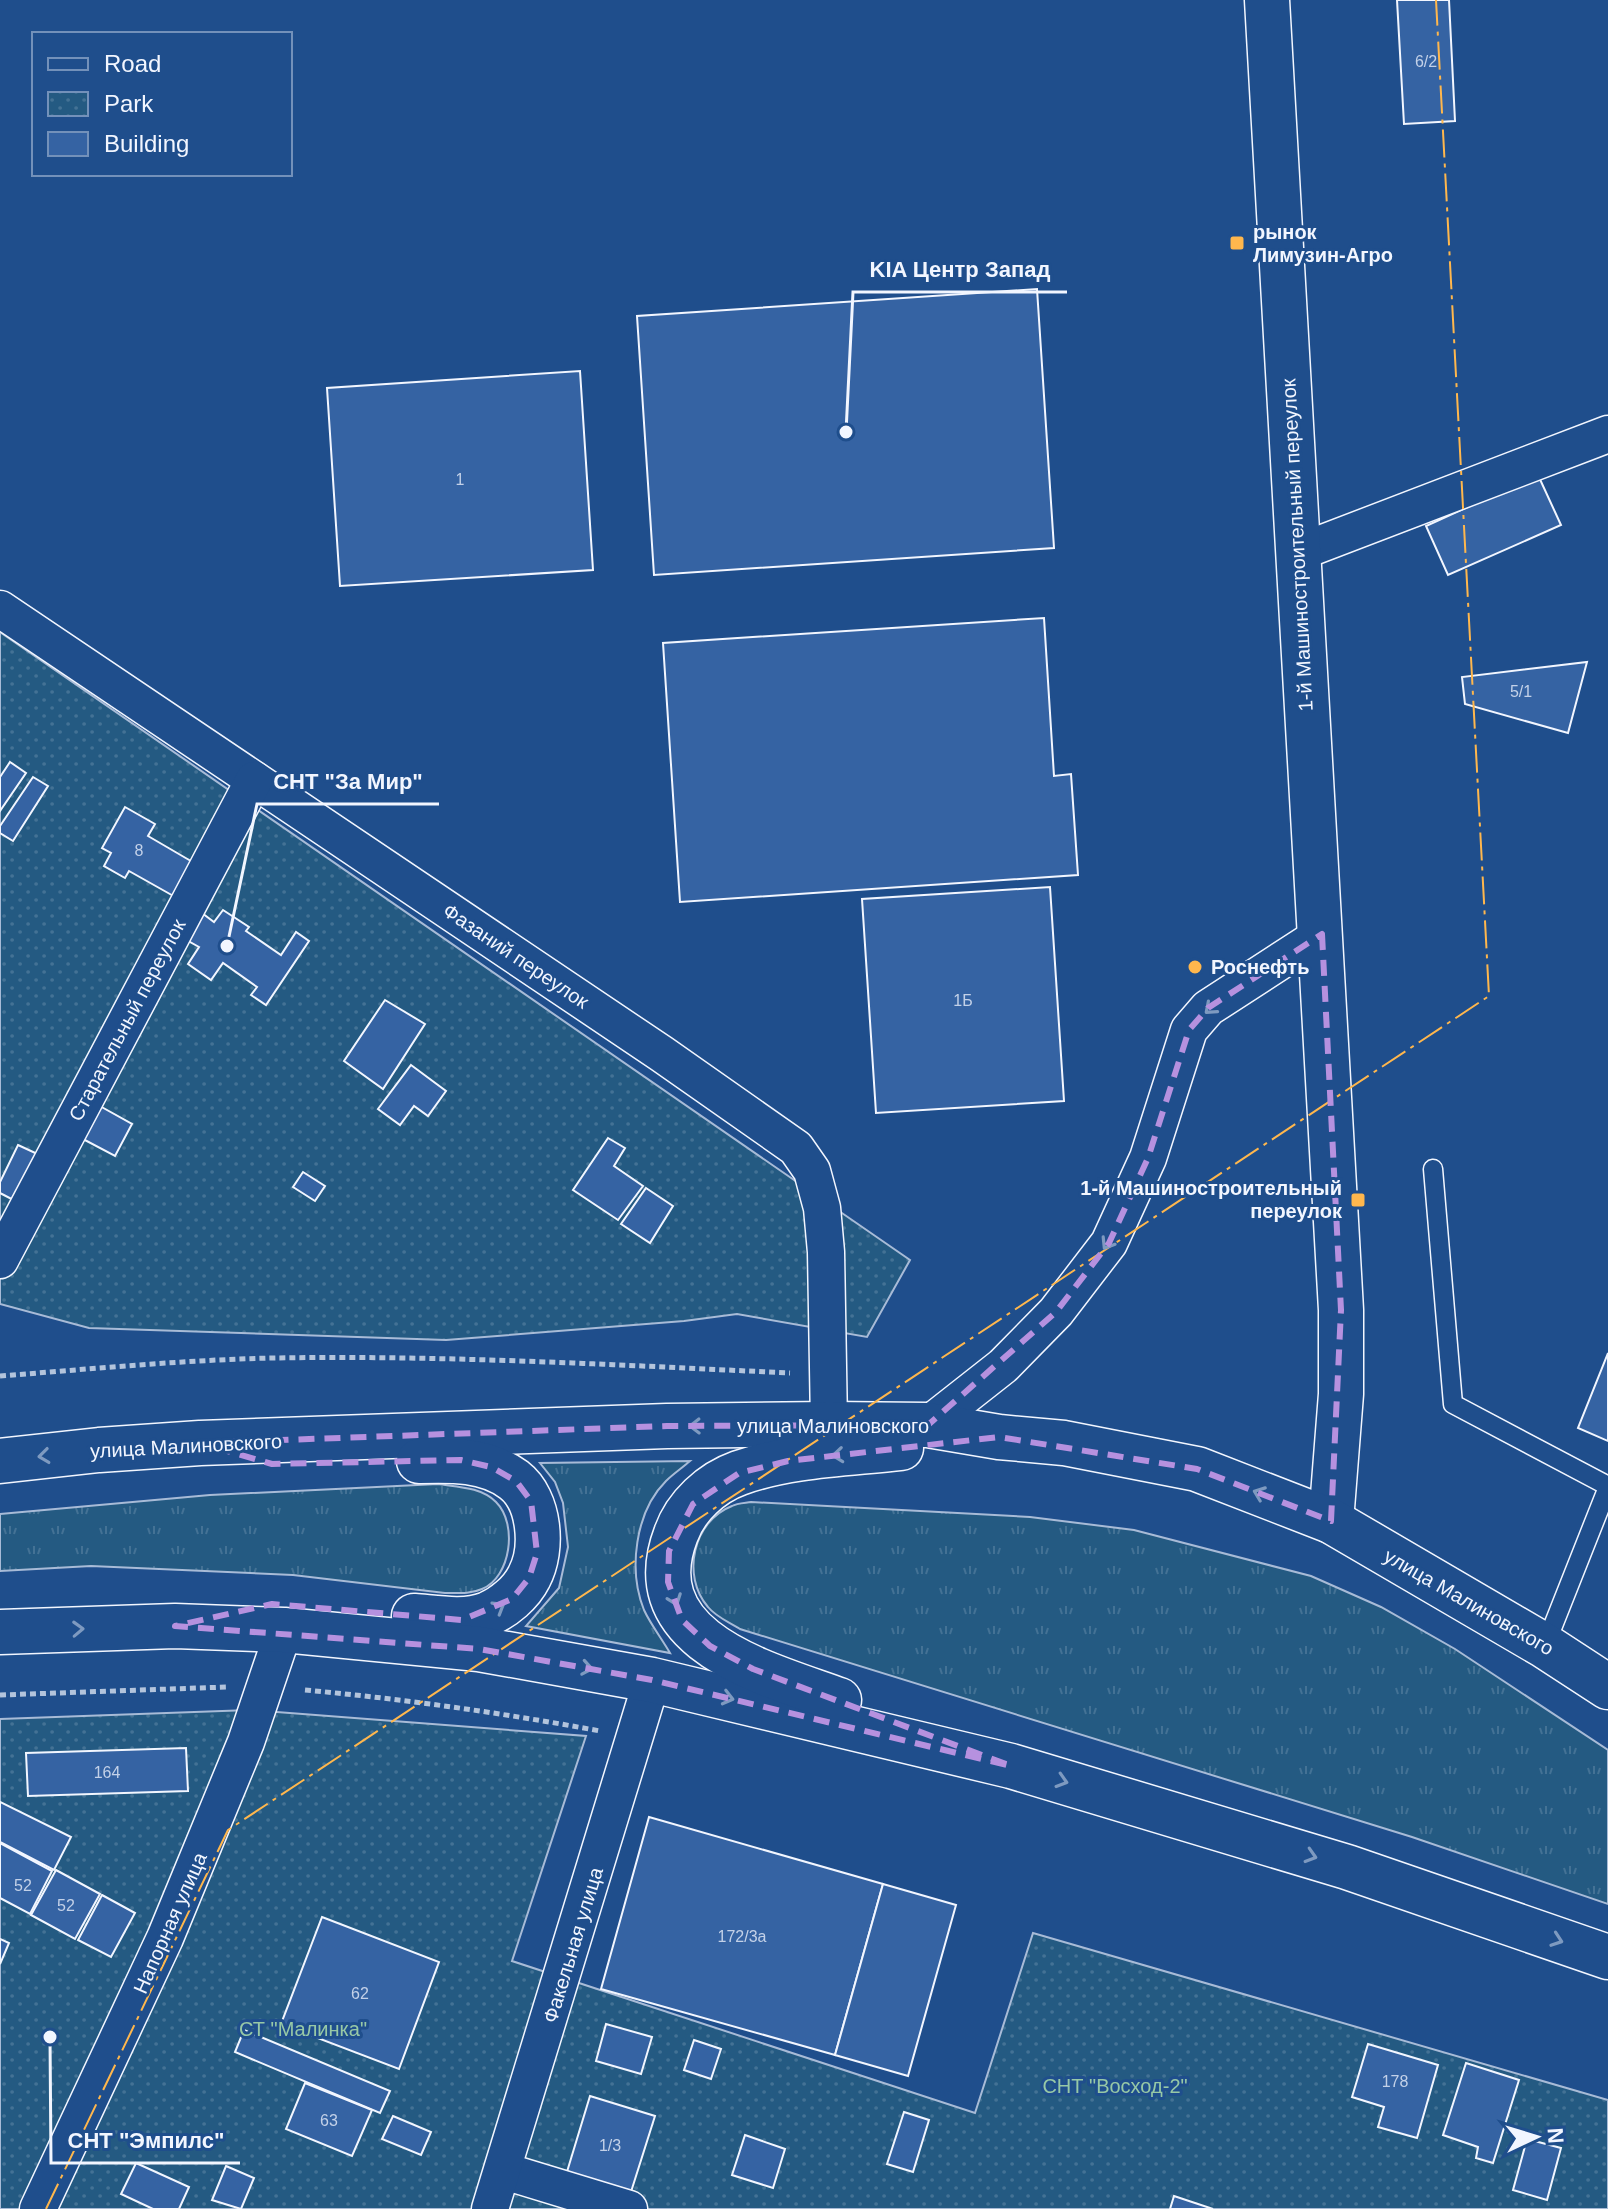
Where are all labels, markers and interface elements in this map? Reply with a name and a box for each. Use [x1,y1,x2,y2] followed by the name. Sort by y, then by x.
[32,32,292,176] legend
[104,50,161,77] text: Road
[1415,53,1437,70] house number: 6/2
[104,90,154,117] text: Park
[104,130,189,157] text: Building
[1253,221,1393,266] place label: рынок Лимузин-Агро
[1228,234,1246,252] marker: рынок Лимузин-Агро
[853,246,1067,292] callout: KIA Центр Запад
[870,257,1050,282] text: KIA Центр Запад
[1277,378,1317,712] street label: 1-й Машиностроительный переулок
[456,471,465,488] house number: 1
[1510,683,1532,700] house number: 5/1
[257,758,439,804] callout: СНТ "За Мир"
[273,769,423,794] text: СНТ "За Мир"
[135,842,144,859] house number: 8
[439,899,593,1013] street label: Фазаний переулок
[64,915,190,1125] street label: Старательный переулок
[1211,956,1309,978] place label: Роснефть
[1186,958,1204,976] marker: Роснефть
[953,992,973,1009] house number: 1Б
[1205,999,1220,1014] one-way arrow
[1080,1177,1343,1222] place label: 1-й Машиностроительный переулок
[1349,1191,1367,1209] marker: 1-й Машиностроительный переулок
[1101,1235,1116,1250] one-way arrow
[737,1415,929,1437] street label: улица Малиновского
[688,1417,701,1435] one-way arrow
[90,1430,282,1462] street label: улица Малиновского
[831,1446,845,1463] one-way arrow
[37,1448,50,1465] one-way arrow
[1252,1486,1266,1503] one-way arrow
[1380,1544,1558,1660] street label: улица Малиновского
[665,1592,682,1606] one-way arrow
[490,1601,505,1617] one-way arrow
[72,1620,85,1637] one-way arrow
[580,1659,594,1676] one-way arrow
[721,1689,735,1706] one-way arrow
[94,1764,120,1781] house number: 164
[1055,1772,1068,1788] one-way arrow
[1303,1847,1317,1863] one-way arrow
[129,1848,211,1997] street label: Напорная улица
[539,1864,607,2025] street label: Факельная улица
[14,1877,32,1894] house number: 52
[57,1897,75,1914] house number: 52
[718,1928,767,1945] house number: 172/3а
[1549,1930,1563,1946] one-way arrow
[351,1985,369,2002] house number: 62
[239,2018,367,2040] park label: СТ "Малинка"
[1382,2073,1408,2090] house number: 178
[1042,2075,1188,2097] park label: СНТ "Восход-2"
[1496,2097,1576,2177] north arrow
[320,2112,338,2129] house number: 63
[51,2117,240,2163] callout: СНТ "Эмпилс"
[1542,2127,1568,2144] text: N
[68,2128,224,2153] text: СНТ "Эмпилс"
[599,2137,621,2154] house number: 1/3

